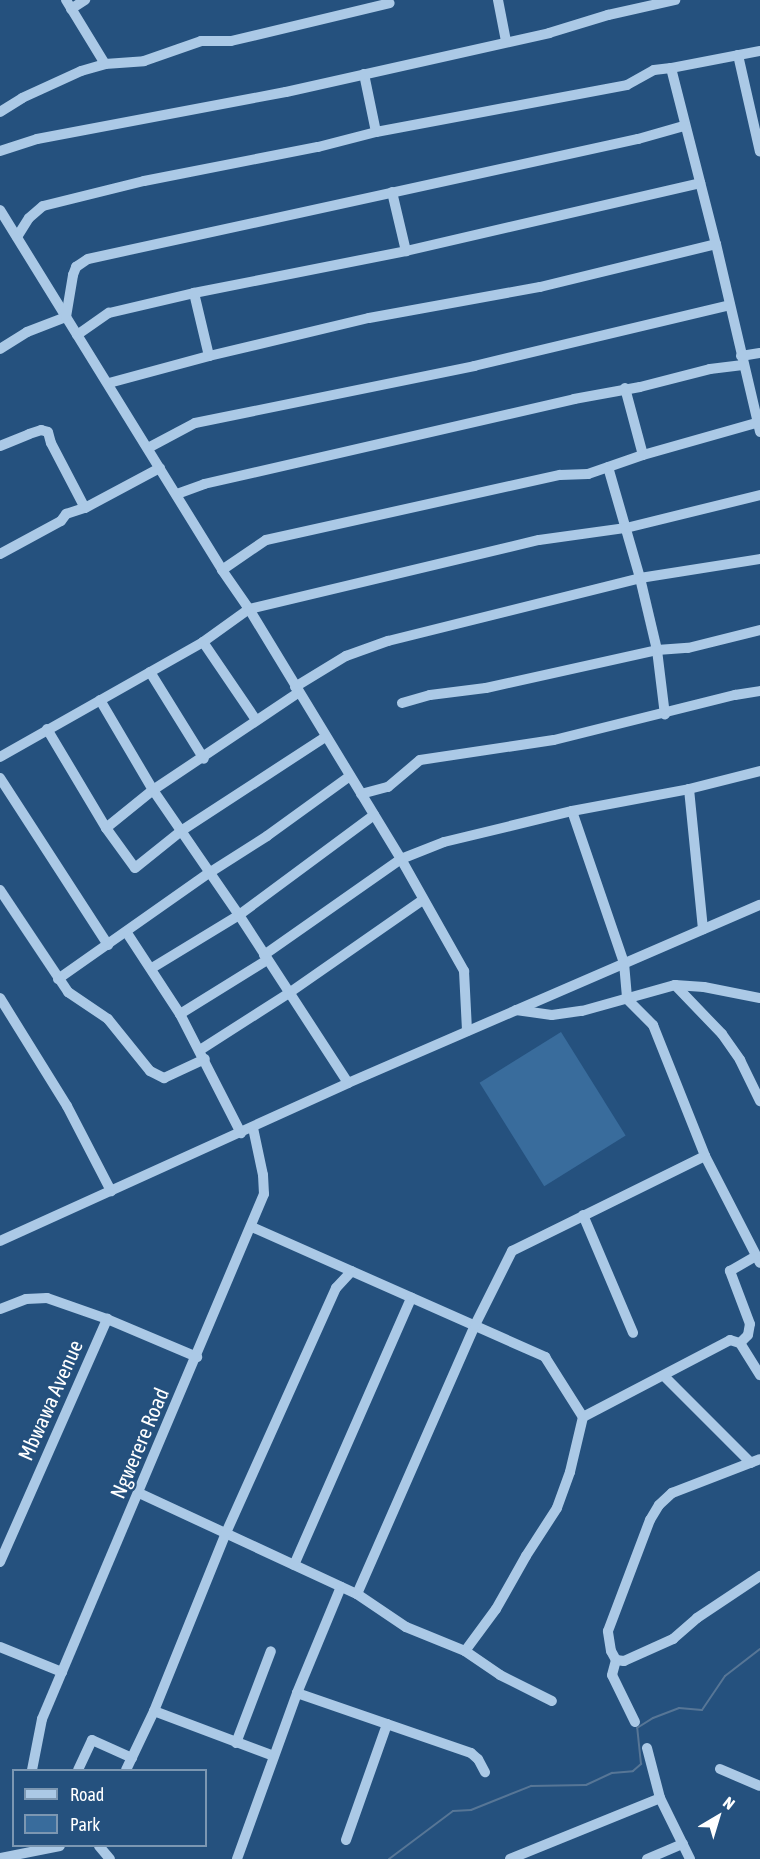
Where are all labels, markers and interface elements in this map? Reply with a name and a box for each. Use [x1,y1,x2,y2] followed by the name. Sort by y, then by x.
[12,1336,88,1464] street label: Mbwawa Avenue
[104,1384,174,1502] street label: Ngwerere Road
[12,1769,207,1847] legend
[70,1784,104,1805] text: Road
[688,1787,748,1847] north arrow
[720,1793,738,1813] text: N
[70,1814,100,1835] text: Park

